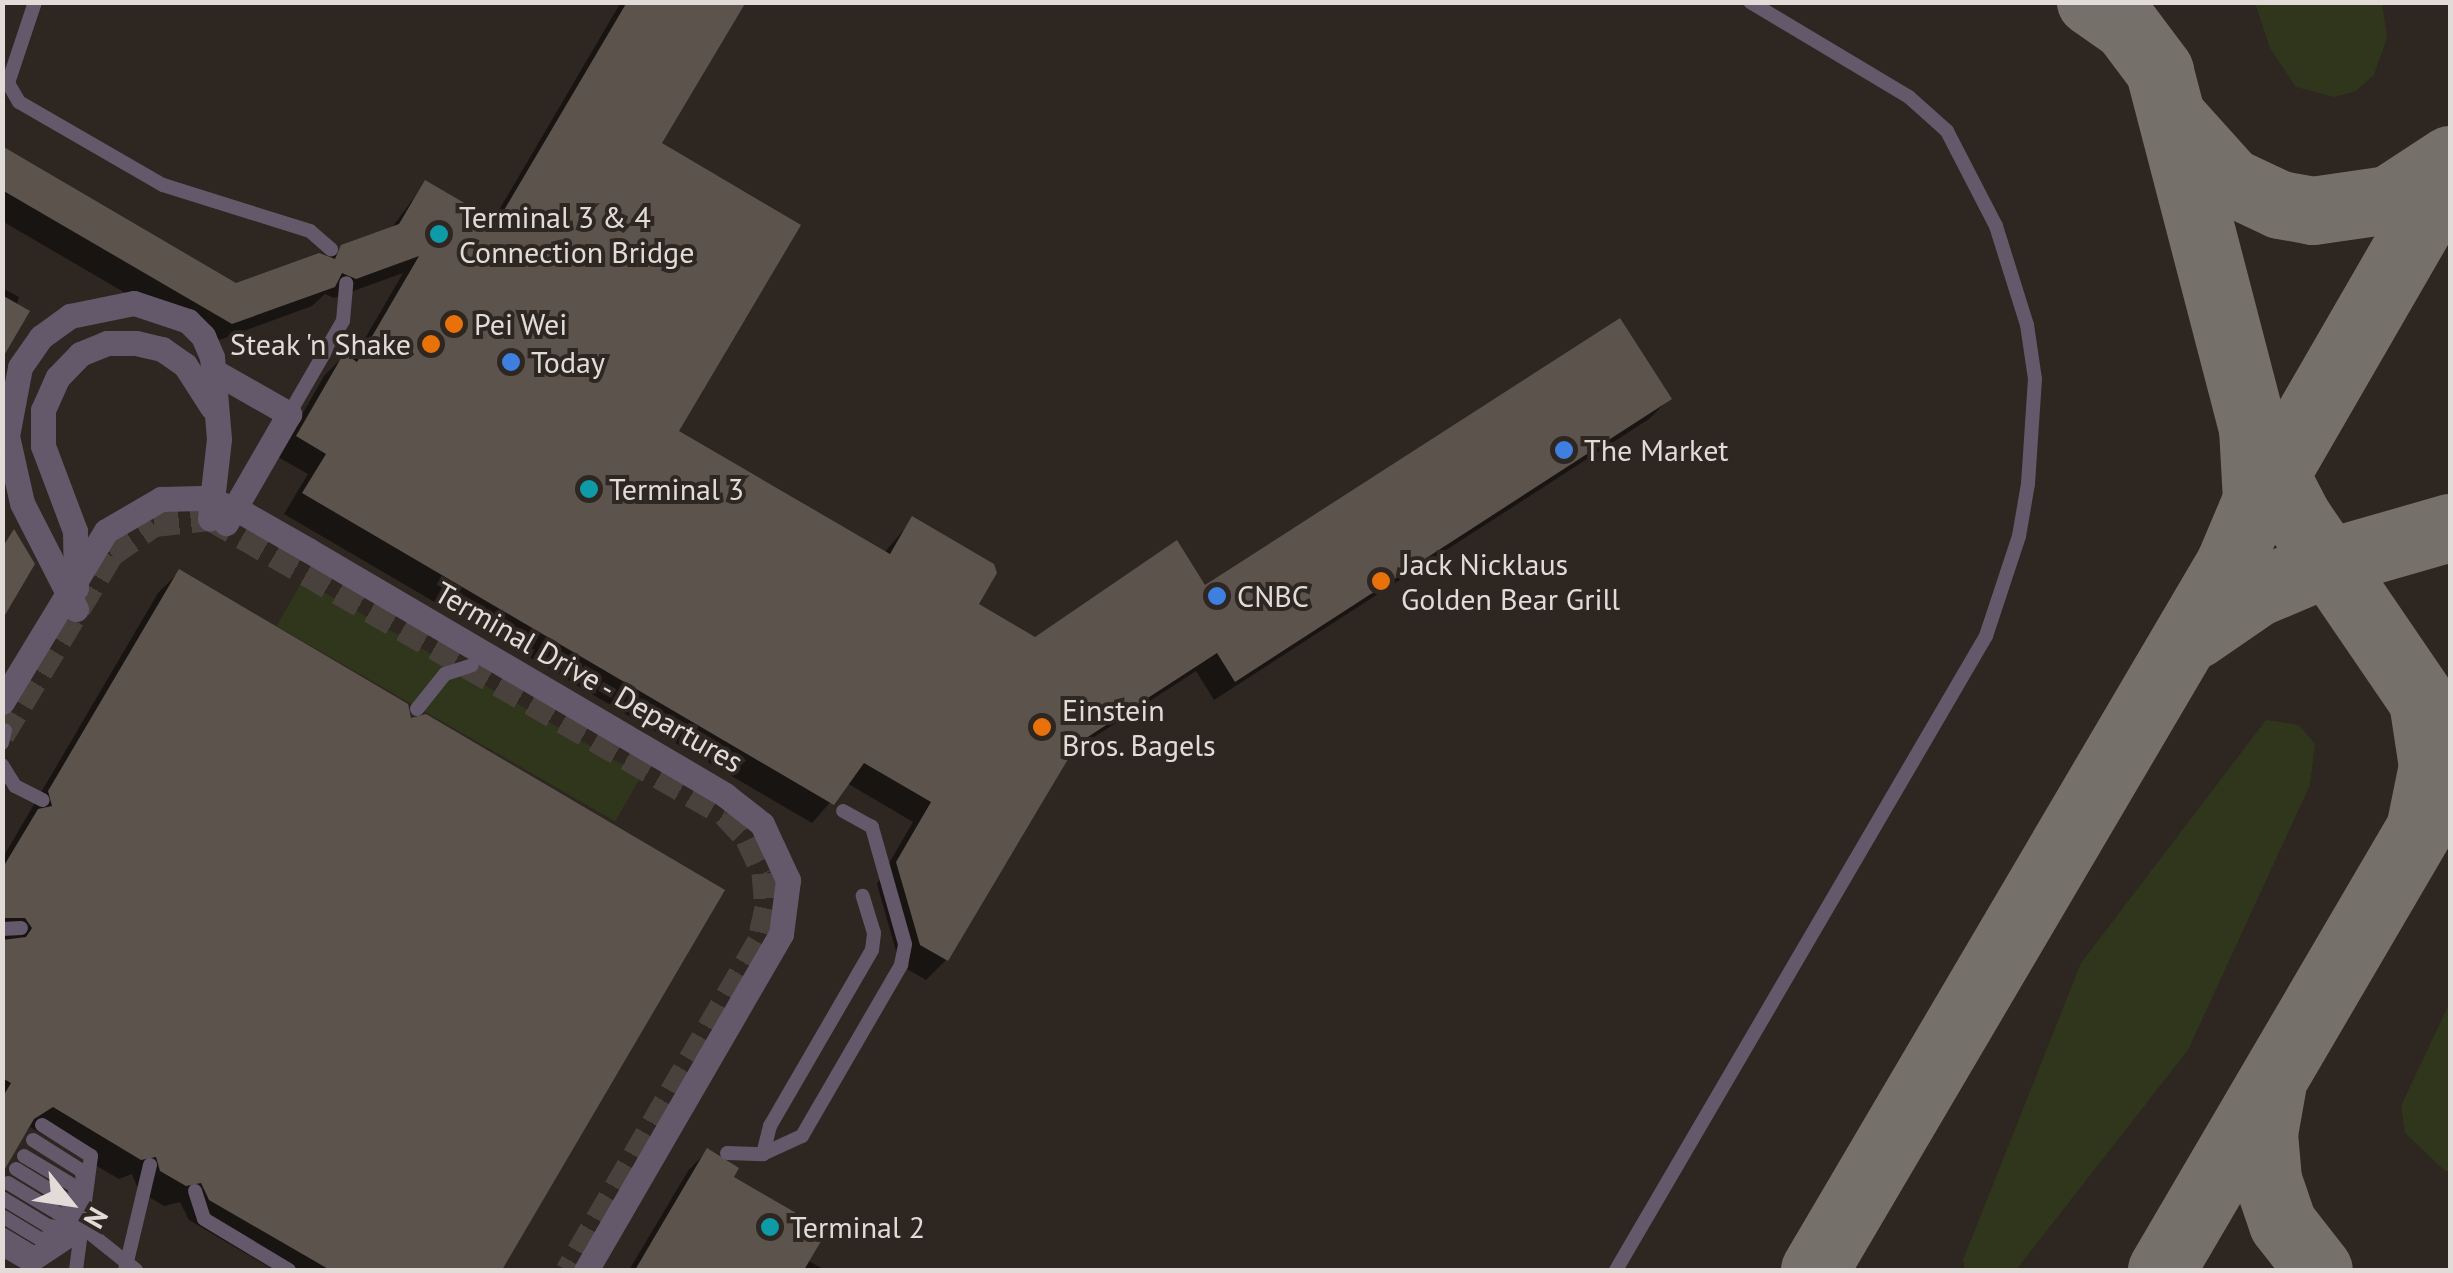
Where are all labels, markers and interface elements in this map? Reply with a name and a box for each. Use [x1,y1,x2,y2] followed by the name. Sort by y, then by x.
[459,199,694,270] place label: Terminal 3 & 4 Connection Bridge
[428,223,450,245] marker: Terminal 3 & 4 Connection Bridge
[474,306,568,342] place label: Pei Wei
[443,313,465,335] marker: Pei Wei
[227,326,411,362] place label: Steak 'n Shake
[420,333,442,355] marker: Steak 'n Shake
[531,344,605,380] place label: Today
[500,351,522,373] marker: Today
[1584,432,1729,468] place label: The Market
[1553,439,1575,461] marker: The Market
[609,471,744,507] place label: Terminal 3
[578,478,600,500] marker: Terminal 3
[1401,546,1620,616] place label: Jack Nicklaus Golden Bear Grill
[1370,570,1392,592] marker: Jack Nicklaus Golden Bear Grill
[427,573,751,781] street label: Terminal Drive - Departures
[1237,578,1309,614] place label: CNBC
[1206,585,1228,607] marker: CNBC
[1062,692,1218,762] place label: Einstein Bros. Bagels
[1031,716,1053,738] marker: Einstein Bros. Bagels
[20,1153,120,1253] north arrow
[76,1201,117,1235] text: N
[790,1209,925,1245] place label: Terminal 2
[759,1216,781,1238] marker: Terminal 2

